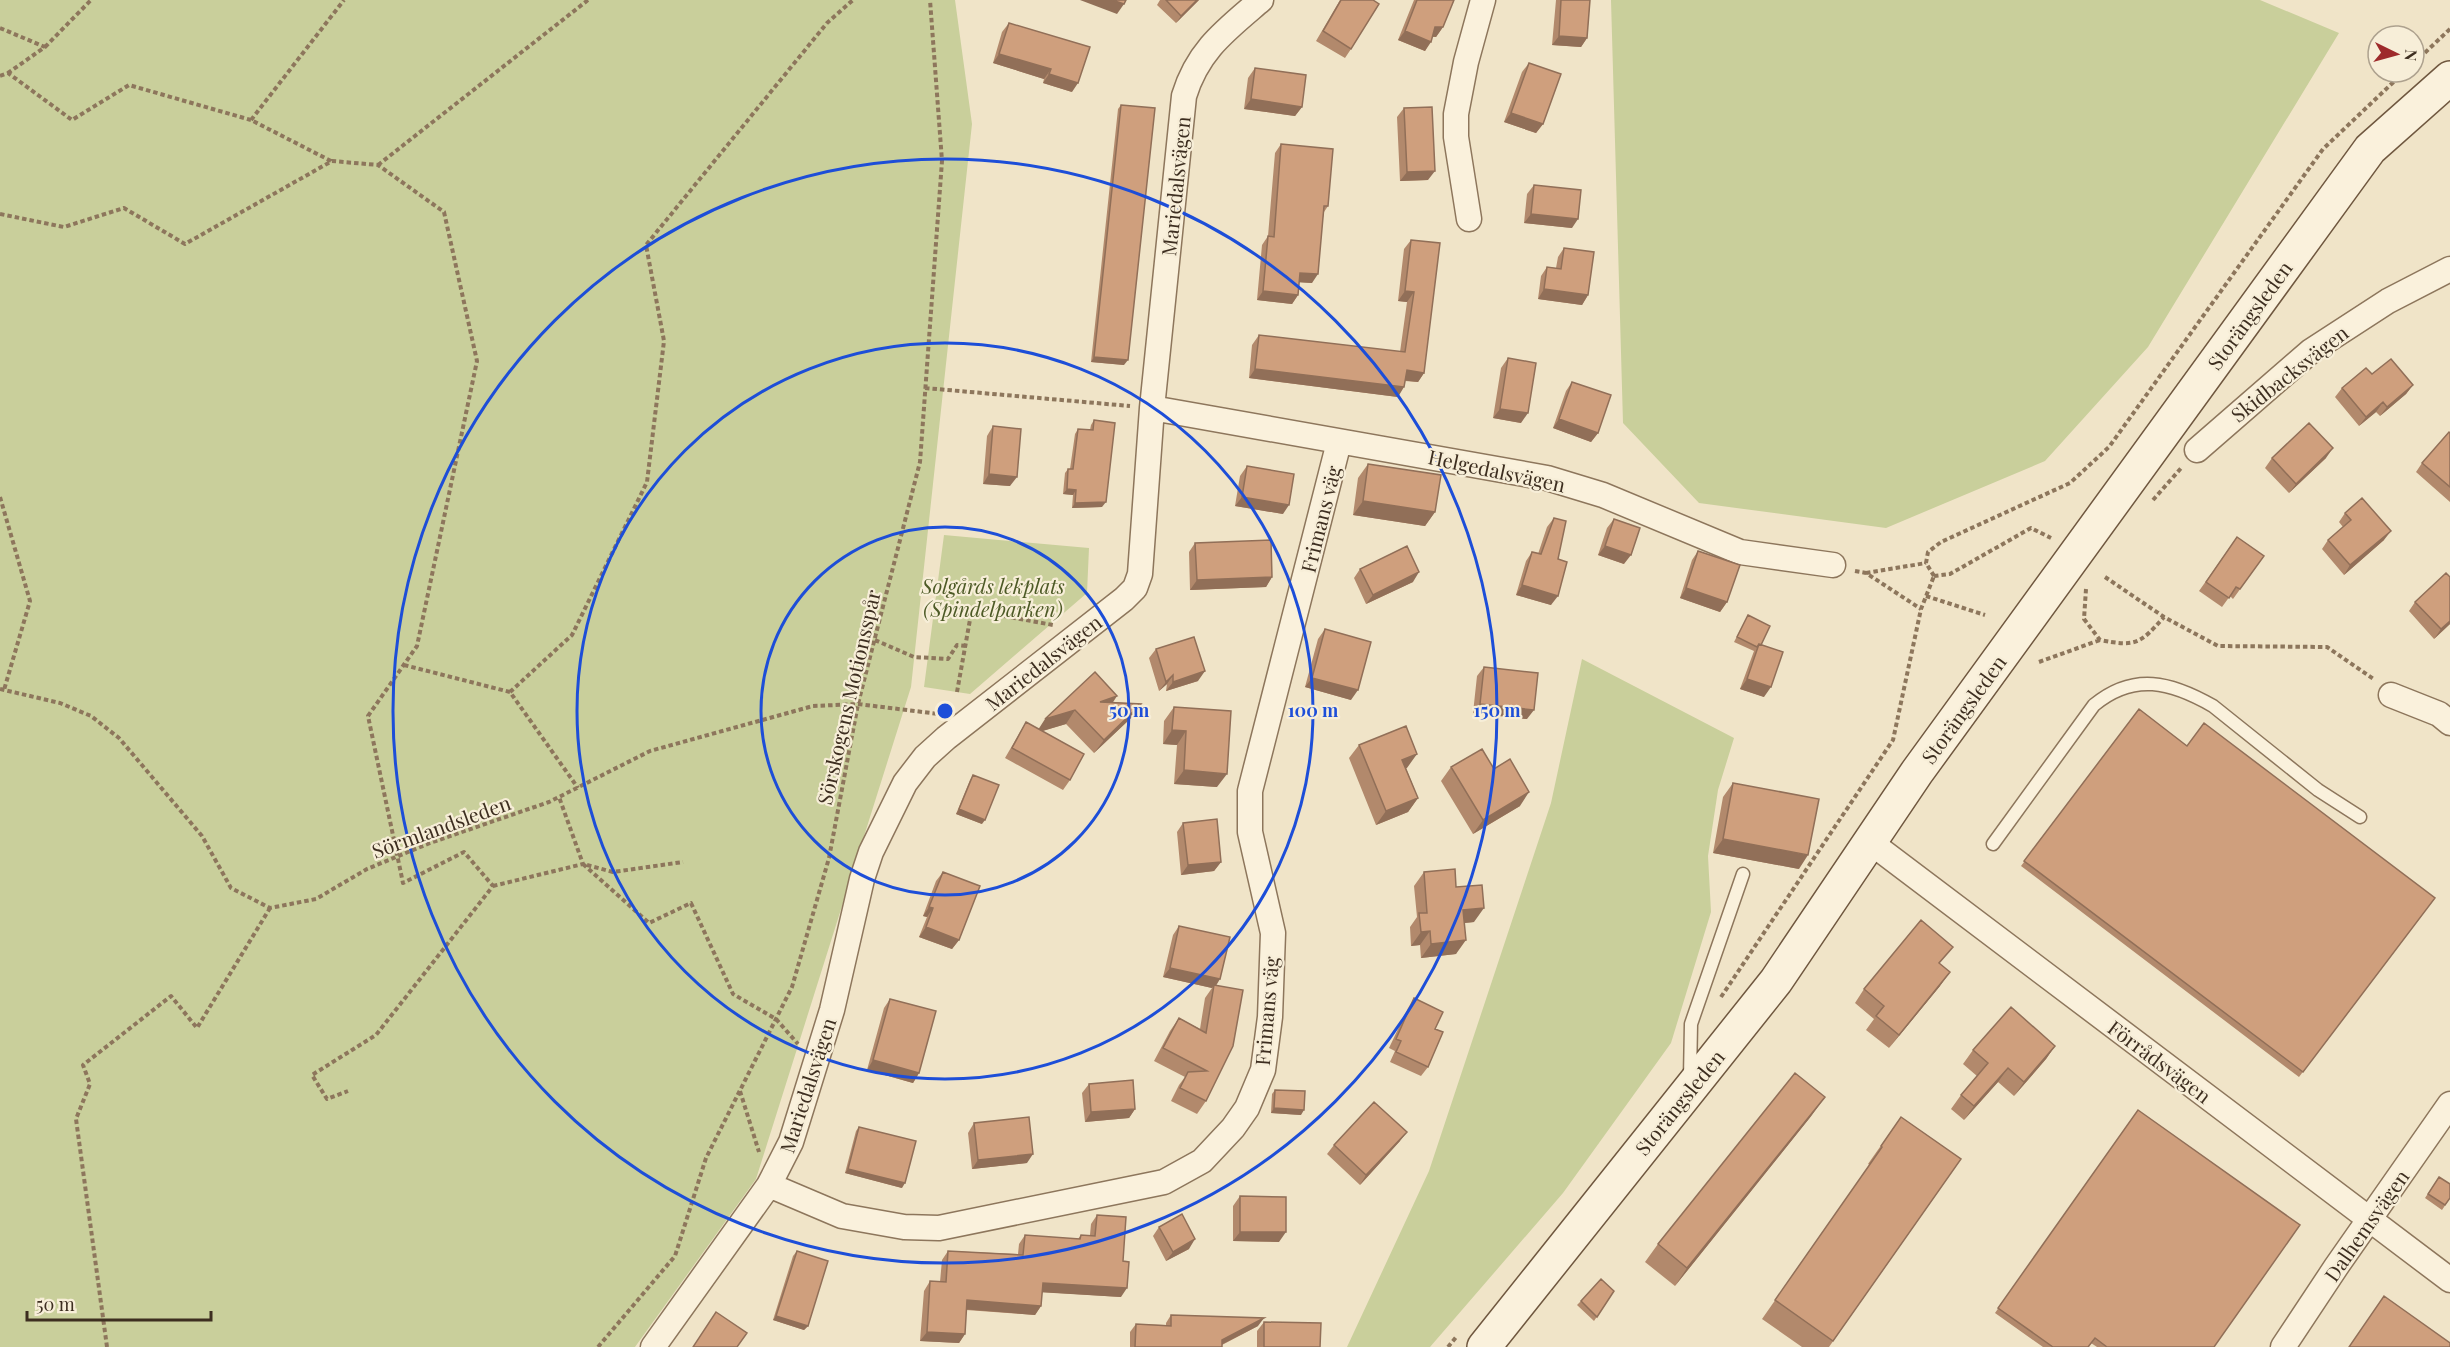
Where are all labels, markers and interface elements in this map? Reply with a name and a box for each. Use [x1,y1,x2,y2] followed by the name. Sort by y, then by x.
[2366,24,2426,84] north arrow
[2400,49,2422,62] text: N
[1154,115,1196,257] street label: Mariedalsvägen
[2200,255,2298,375] street label: Storängsleden
[2225,319,2353,427] street label: Skidbacksvägen
[1426,442,1568,498] street label: Helgedalsvägen
[1294,462,1346,575] street label: Frimans väg
[920,572,1065,622] park label: Solgårds lekplats (Spindelparken)
[810,587,886,807] street label: Sörskogens Motionsspår
[979,608,1107,716] street label: Mariedalsvägen
[1914,649,2012,769] street label: Storängsleden
[1109,698,1150,722] text: 50 m
[1288,698,1339,722] text: 100 m
[1473,698,1521,722] text: 150 m
[935,701,955,721] centre of rings
[368,788,514,864] street label: Sörmlandsleden
[1248,955,1284,1067] street label: Frimans väg
[2103,1013,2217,1109] street label: Förrådsvägen
[772,1014,842,1156] street label: Mariedalsvägen
[1628,1044,1730,1160] street label: Storängsleden
[2317,1164,2415,1286] street label: Dalhemsvägen
[27,1284,212,1322] scale bar
[36,1292,75,1316] text: 50 m

